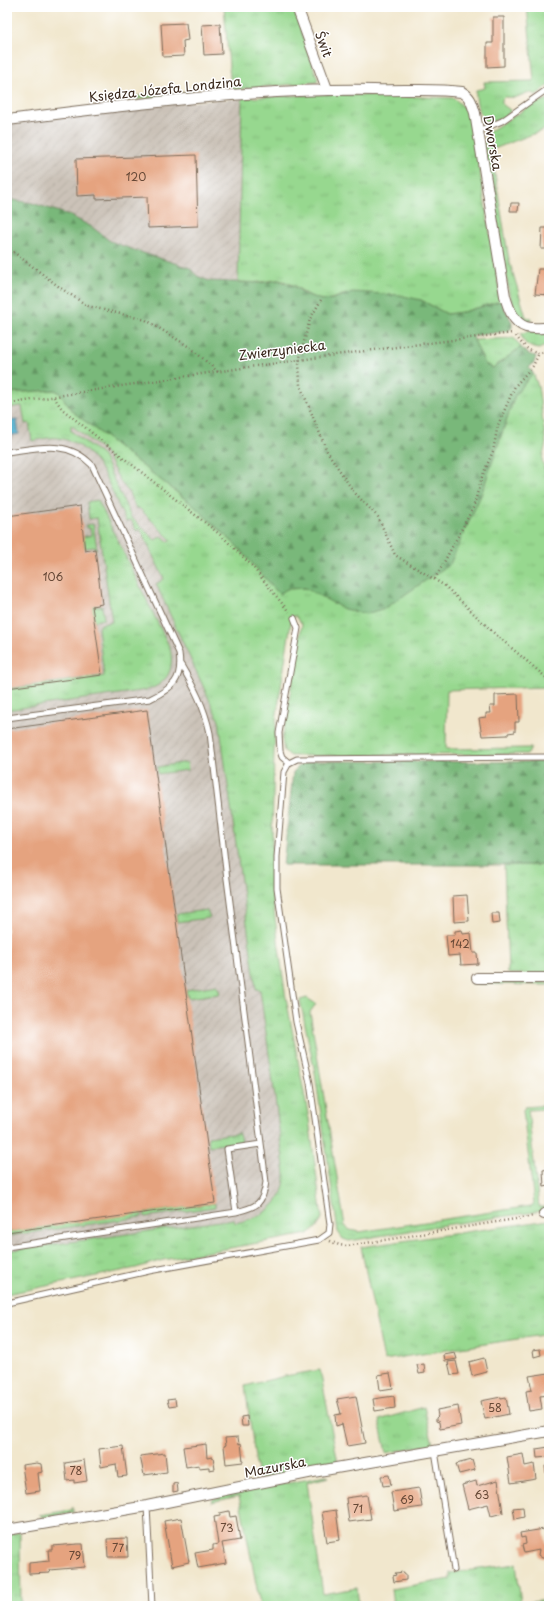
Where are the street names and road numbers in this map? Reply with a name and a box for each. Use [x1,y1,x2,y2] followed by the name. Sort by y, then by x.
[311,28,338,60] street label: Świt
[88,71,243,106] street label: Księdza Józefa Londzina
[479,114,508,173] street label: Dworska
[237,335,327,364] street label: Zwierzyniecka
[243,1451,308,1482] street label: Mazurska

